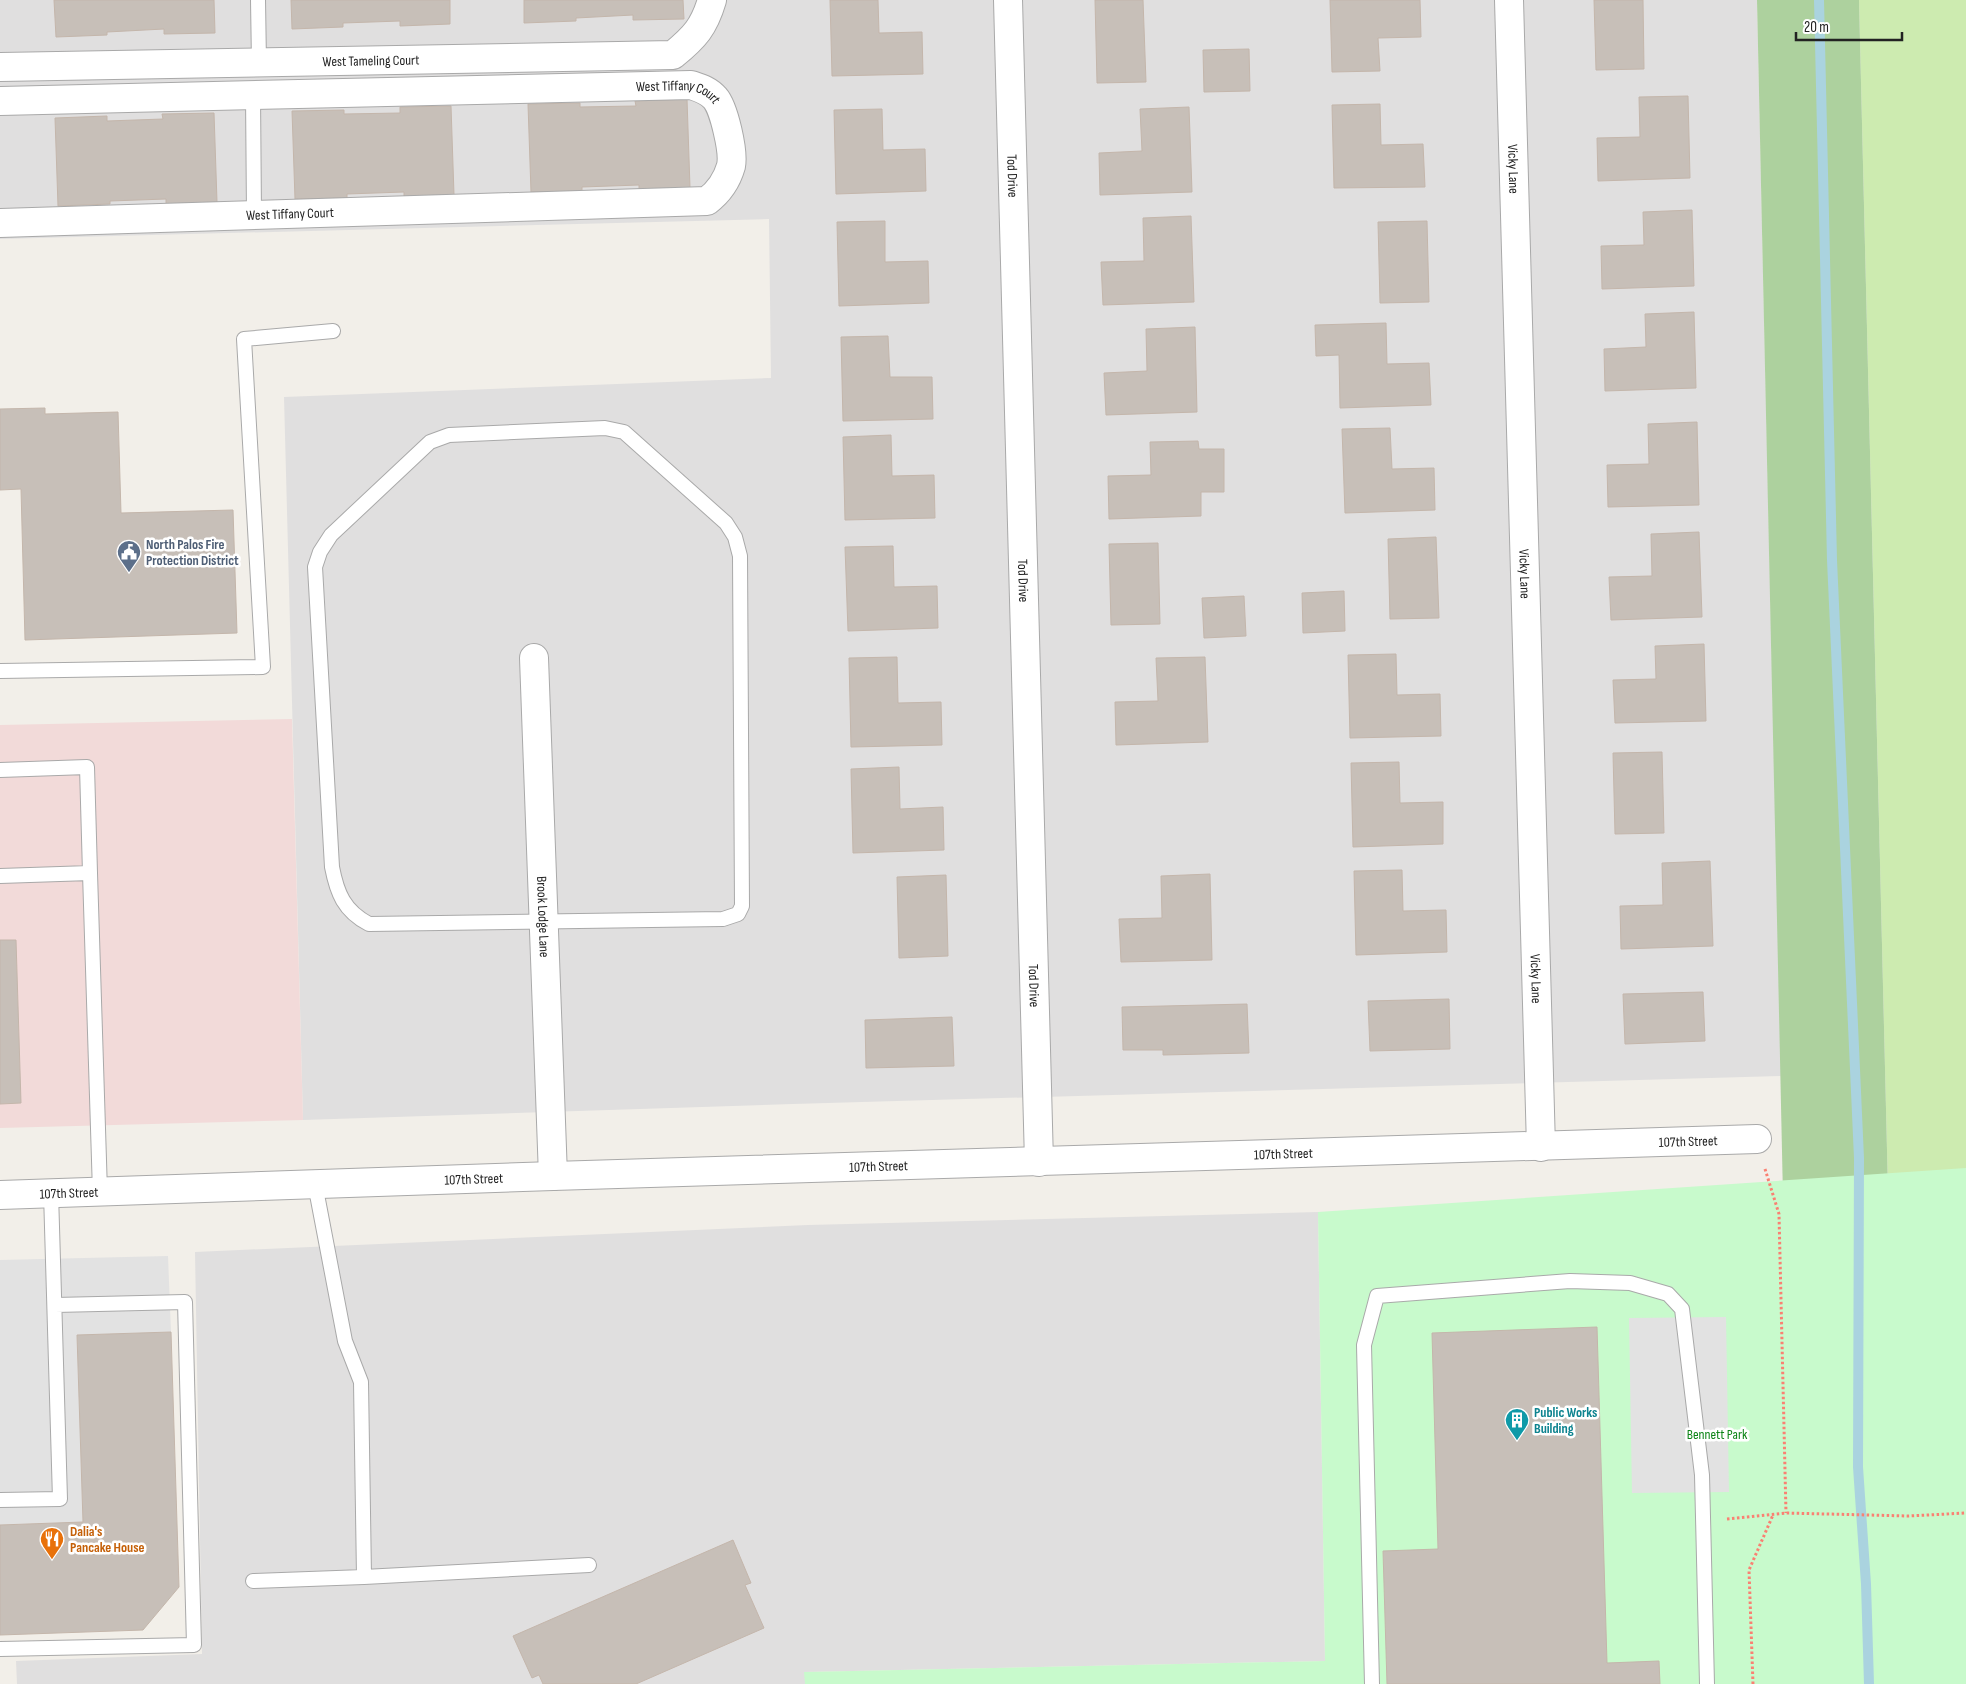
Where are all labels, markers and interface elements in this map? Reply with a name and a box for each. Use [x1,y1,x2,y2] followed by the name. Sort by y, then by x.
[1796,10,1902,42] scale bar
[1804,18,1829,37] text: 20 m
[322,51,420,70] street label: West Tameling Court
[636,76,725,107] street label: West Tiffany Court
[1505,144,1523,194] street label: Vicky Lane
[1004,154,1022,198] street label: Tod Drive
[246,204,334,224] street label: West Tiffany Court
[146,536,239,569] place label: North Palos Fire Protection District
[116,539,142,573] public building icon: North Palos Fire Protection District
[1516,549,1534,599] street label: Vicky Lane
[1014,559,1033,603] street label: Tod Drive
[534,876,553,958] street label: Brook Lodge Lane
[1527,954,1545,1004] street label: Vicky Lane
[1025,964,1043,1007] street label: Tod Drive
[1658,1132,1718,1151] street label: 107th Street
[1254,1144,1313,1163] street label: 107th Street
[849,1157,908,1175] street label: 107th Street
[444,1169,503,1188] street label: 107th Street
[39,1183,99,1202] street label: 107th Street
[1534,1404,1597,1437] place label: Public Works Building
[1504,1407,1530,1441] building icon: Public Works Building
[1687,1426,1748,1443] park label: Bennett Park
[70,1523,145,1556] place label: Dalia's Pancake House
[39,1526,65,1560] restaurant icon: Dalia's Pancake House

